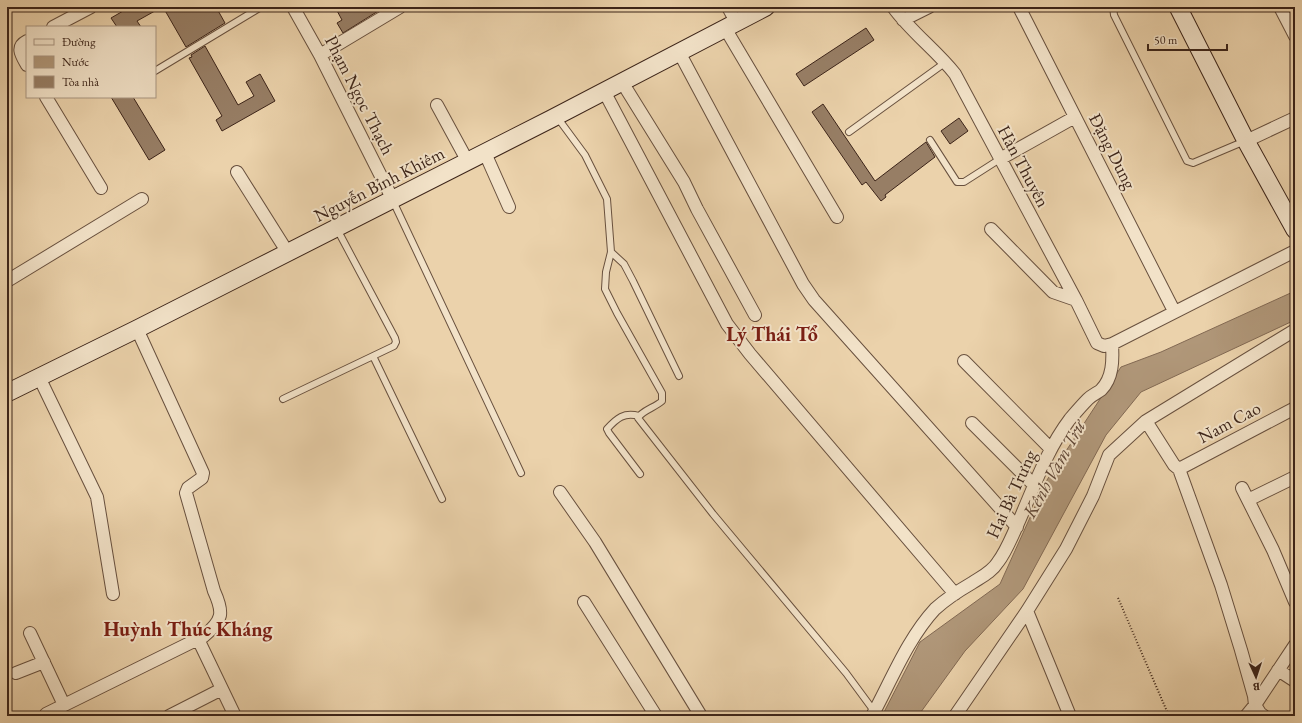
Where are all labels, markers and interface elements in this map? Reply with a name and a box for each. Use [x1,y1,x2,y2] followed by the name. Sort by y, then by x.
[26,26,156,98] legend
[1148,26,1227,52] scale bar
[320,31,400,159] street label: Phạm Ngọc Thạch
[1154,32,1178,48] text: 50 m
[62,34,96,50] text: Đường
[62,54,89,70] text: Nước
[62,74,99,90] text: Tòa nhà
[1084,109,1142,193] street label: Đặng Dung
[993,121,1055,211] street label: Hàn Thuyên
[310,141,448,227] street label: Nguyễn Bỉnh Khiêm
[726,321,818,347] district label: Lý Thái Tổ
[1194,396,1264,448] street label: Nam Cao
[1016,414,1092,523] water label: Kênh Vàm Trư
[981,446,1042,542] street label: Hai Bà Trưng
[103,616,274,642] district label: Huỳnh Thúc Kháng
[1236,657,1276,697] north arrow
[1253,680,1260,694] text: B

